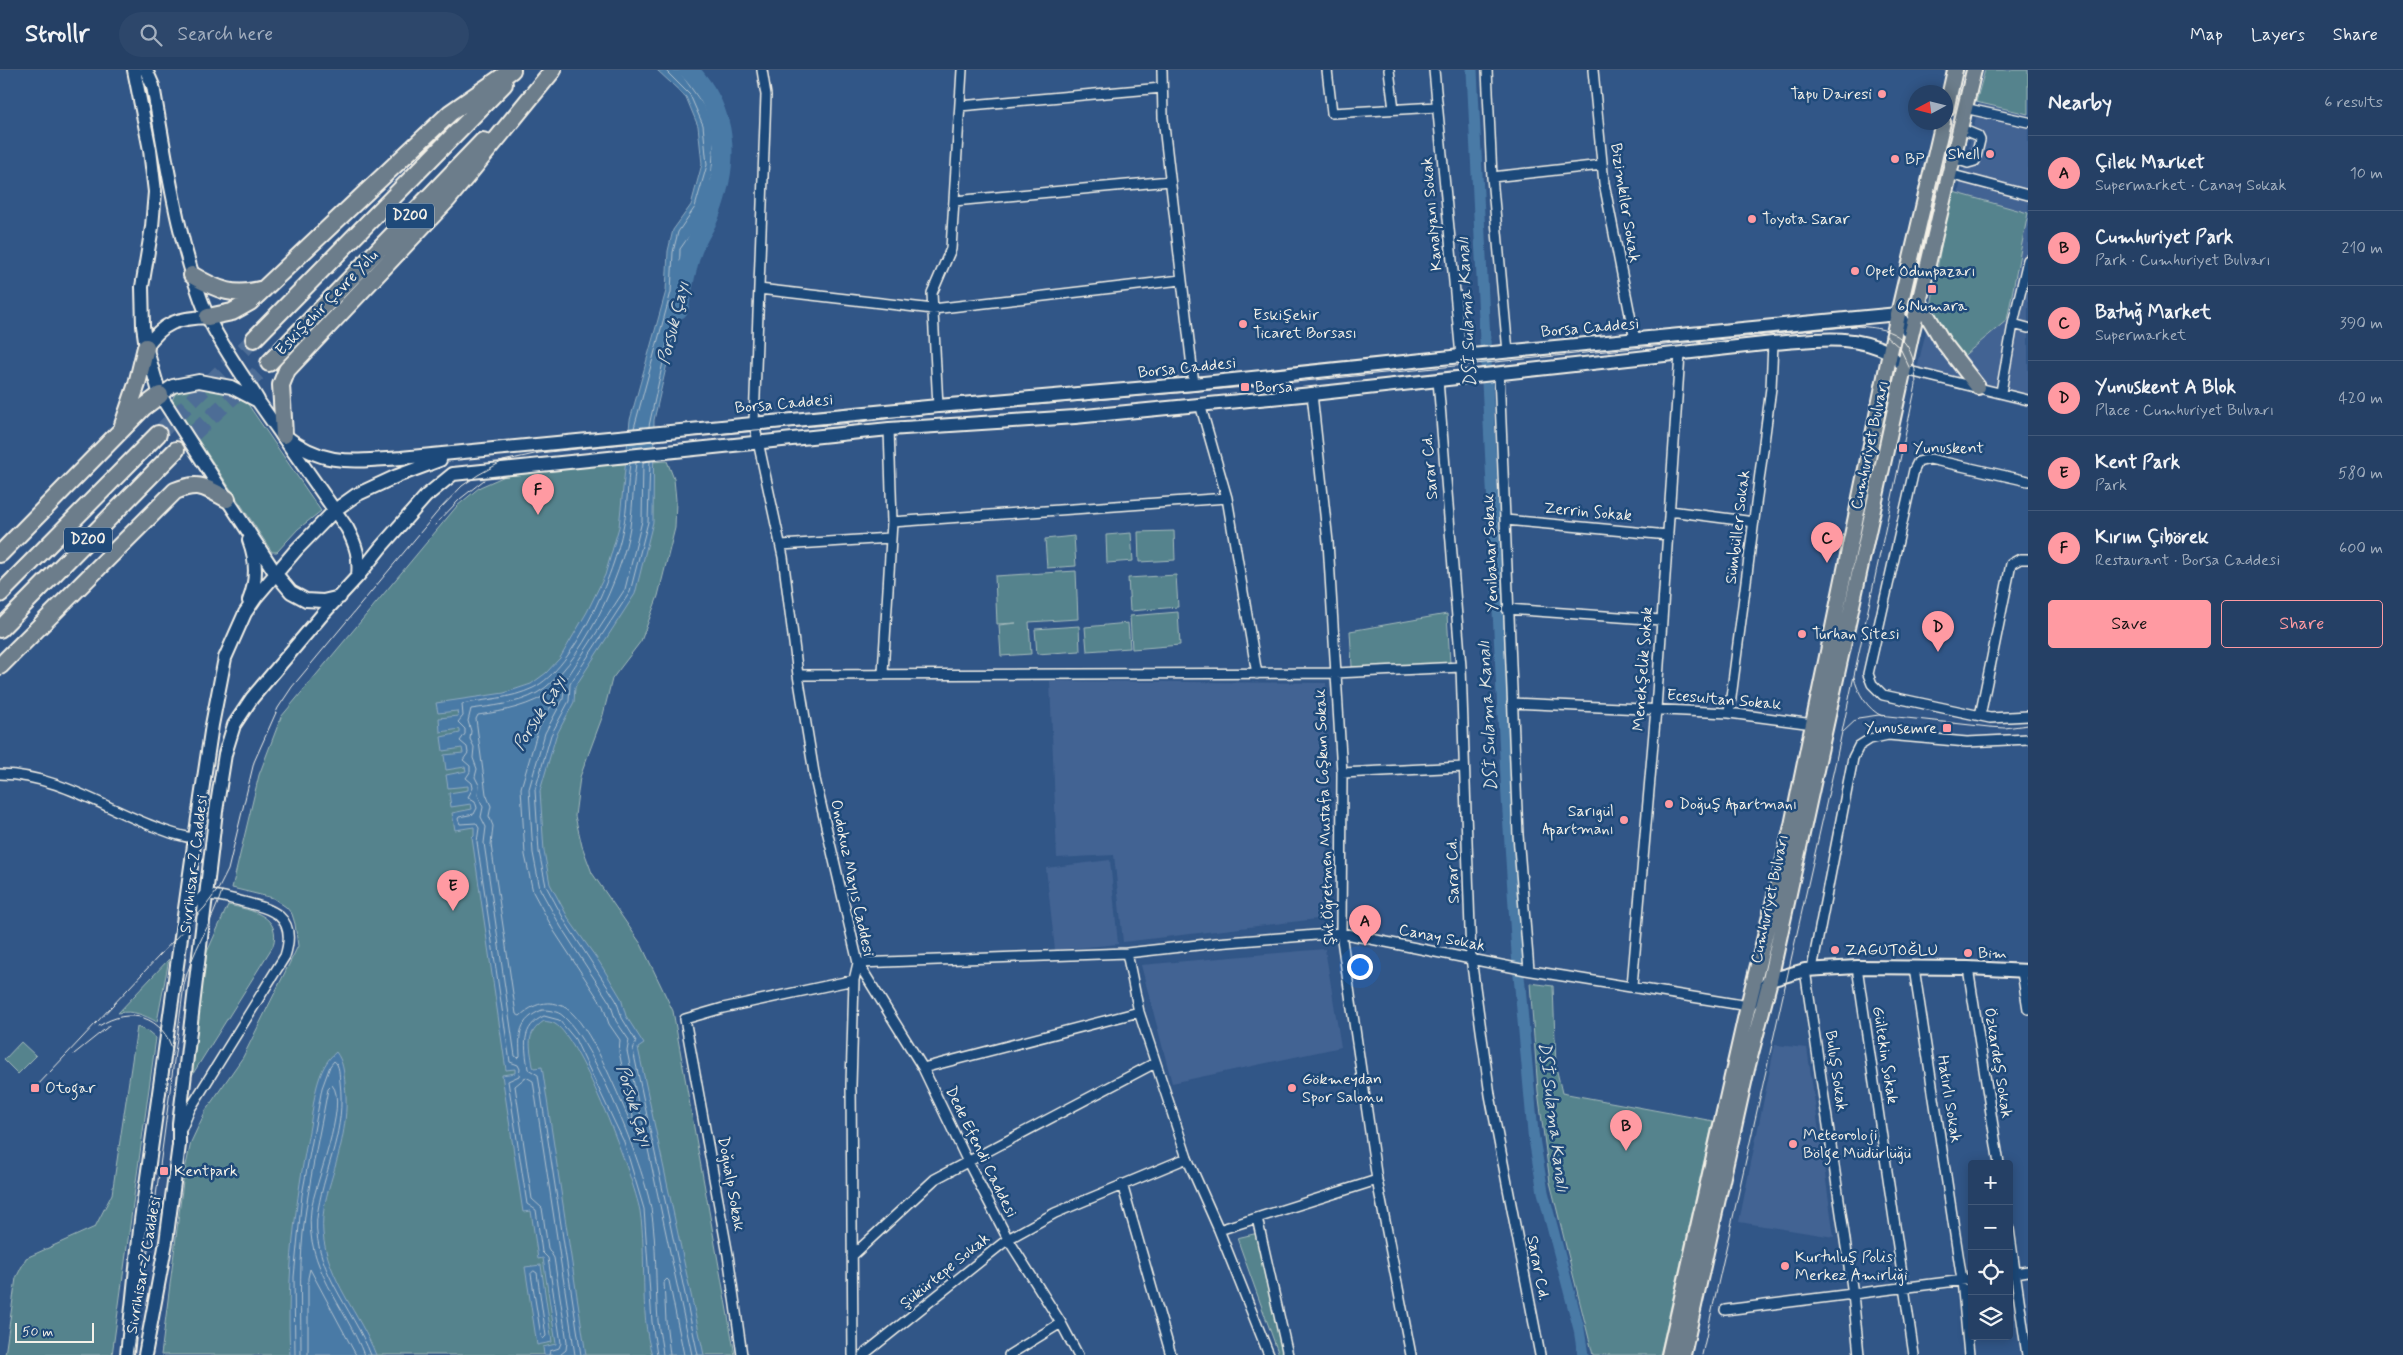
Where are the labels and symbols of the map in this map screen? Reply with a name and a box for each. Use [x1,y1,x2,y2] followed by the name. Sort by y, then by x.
[1790,84,1872,105] place label: Tapu Dairesi
[1908,85,1953,130] north arrow
[1876,88,1888,100] marker: Tapu Dairesi
[1605,142,1645,264] street label: Bizimkiler Sokak
[1948,144,1980,165] place label: Shell
[1984,148,1996,160] marker: Shell
[1905,149,1924,170] place label: BP
[1889,153,1901,165] marker: BP
[1417,156,1447,272] street label: Kanalyanı Sokak
[386,204,434,228] road number: D200
[1762,209,1850,230] place label: Toyota Sarar
[1746,213,1758,225] marker: Toyota Sarar
[1451,236,1483,388] water label: DSİ Sulama Kanalı
[271,246,383,360] street label: Eskişehir Çevre Yolu
[1865,261,1976,282] place label: Opet Odunpazarı
[1849,265,1861,277] marker: Opet Odunpazarı
[652,279,696,367] water label: Porsuk Çayı
[1926,283,1938,295] marker: 6 Numara
[1897,296,1968,317] place label: 6 Numara
[1253,305,1357,344] place label: Eskişehir Ticaret Borsası
[1540,313,1640,343] street label: Borsa Caddesi
[1237,318,1249,330] marker: Eskişehir Ticaret Borsası
[1137,352,1237,384] street label: Borsa Caddesi
[1255,377,1293,398] place label: Borsa
[1846,378,1894,512] street label: Cumhuriyet Bulvarı
[1239,381,1251,393] marker: Borsa
[734,389,834,419] street label: Borsa Caddesi
[1417,433,1443,501] street label: Sarar Cd.
[1913,438,1985,459] place label: Yunuskent
[1897,442,1909,454] marker: Yunuskent
[1721,469,1755,585] street label: Sümbüller Sokak
[522,474,554,515] pin: F
[1478,493,1504,613] street label: Yenibahar Sokak
[1543,498,1633,526] street label: Zerrin Sokak
[1811,522,1843,563] pin: C
[64,528,112,552] road number: D200
[1628,606,1658,732] street label: Menekşelik Sokak
[1922,611,1954,652] pin: D
[1812,624,1899,645] place label: Turhan Sitesi
[1796,628,1808,640] marker: Turhan Sitesi
[1472,640,1504,792] water label: DSİ Sulama Kanalı
[507,671,573,755] water label: Porsuk Çayı
[1666,685,1782,715] street label: Ecesultan Sokak
[1310,688,1340,946] street label: Şht.Öğretmen Mustafa Coşkun Sokak
[1864,718,1937,739] place label: Yunusemre
[1941,722,1953,734] marker: Yunusemre
[175,793,213,935] street label: Sivrihisar-2 Caddesi
[1679,794,1797,816] place label: Doğuş Apartmanı
[825,798,879,959] street label: Ondokuz Mayıs Caddesi
[1663,798,1675,810] marker: Doğuş Apartmanı
[1542,801,1614,841] place label: Sarıgül Apartmanı
[1618,814,1630,826] marker: Sarıgül Apartmanı
[1746,832,1794,966] street label: Cumhuriyet Bulvarı
[1441,838,1465,904] street label: Sarar Cd.
[437,870,469,911] pin: E
[1349,905,1381,946] pin: A
[1397,919,1487,957] street label: Canay Sokak
[1845,940,1938,961] place label: ZAGUTOĞLU
[1978,943,2007,964] place label: Bim
[1829,944,1841,956] marker: ZAGUTOĞLU
[1962,947,1974,959] marker: Bim
[1347,954,1373,980] your location
[1867,1005,1903,1105] street label: Gültekin Sokak
[1979,1006,2017,1120] street label: Özkardeş Sokak
[1820,1029,1852,1113] street label: Buluş Sokak
[1532,1040,1574,1194] water label: DSİ Sulama Kanalı
[1932,1054,1966,1144] street label: Hatırlı Sokak
[610,1062,658,1150] water label: Porsuk Çayı
[1302,1069,1383,1108] place label: Gökmeydan Spor Salonu
[45,1078,96,1100] place label: Otogar
[29,1082,41,1094] marker: Otogar
[1286,1082,1298,1094] marker: Gökmeydan Spor Salonu
[940,1083,1022,1221] street label: Dede Efendi Caddesi
[1610,1110,1642,1151] pin: B
[1803,1125,1911,1165] place label: Meteoroloji Bölge Müdürlüğü
[712,1135,750,1233] street label: Doğualp Sokak
[1787,1138,1799,1150] marker: Meteoroloji Bölge Müdürlüğü
[174,1161,238,1182] place label: Kentpark
[158,1165,170,1177] marker: Kentpark
[122,1194,167,1336] street label: Sivrihisar-2 Caddesi
[895,1228,995,1314] street label: Şükürtepe Sokak
[1521,1234,1555,1302] street label: Sarar Cd.
[1795,1247,1908,1286] place label: Kurtuluş Polis Merkez Amirliği
[1779,1260,1791,1272] marker: Kurtuluş Polis Merkez Amirliği
[15,1320,94,1343] scale bar

